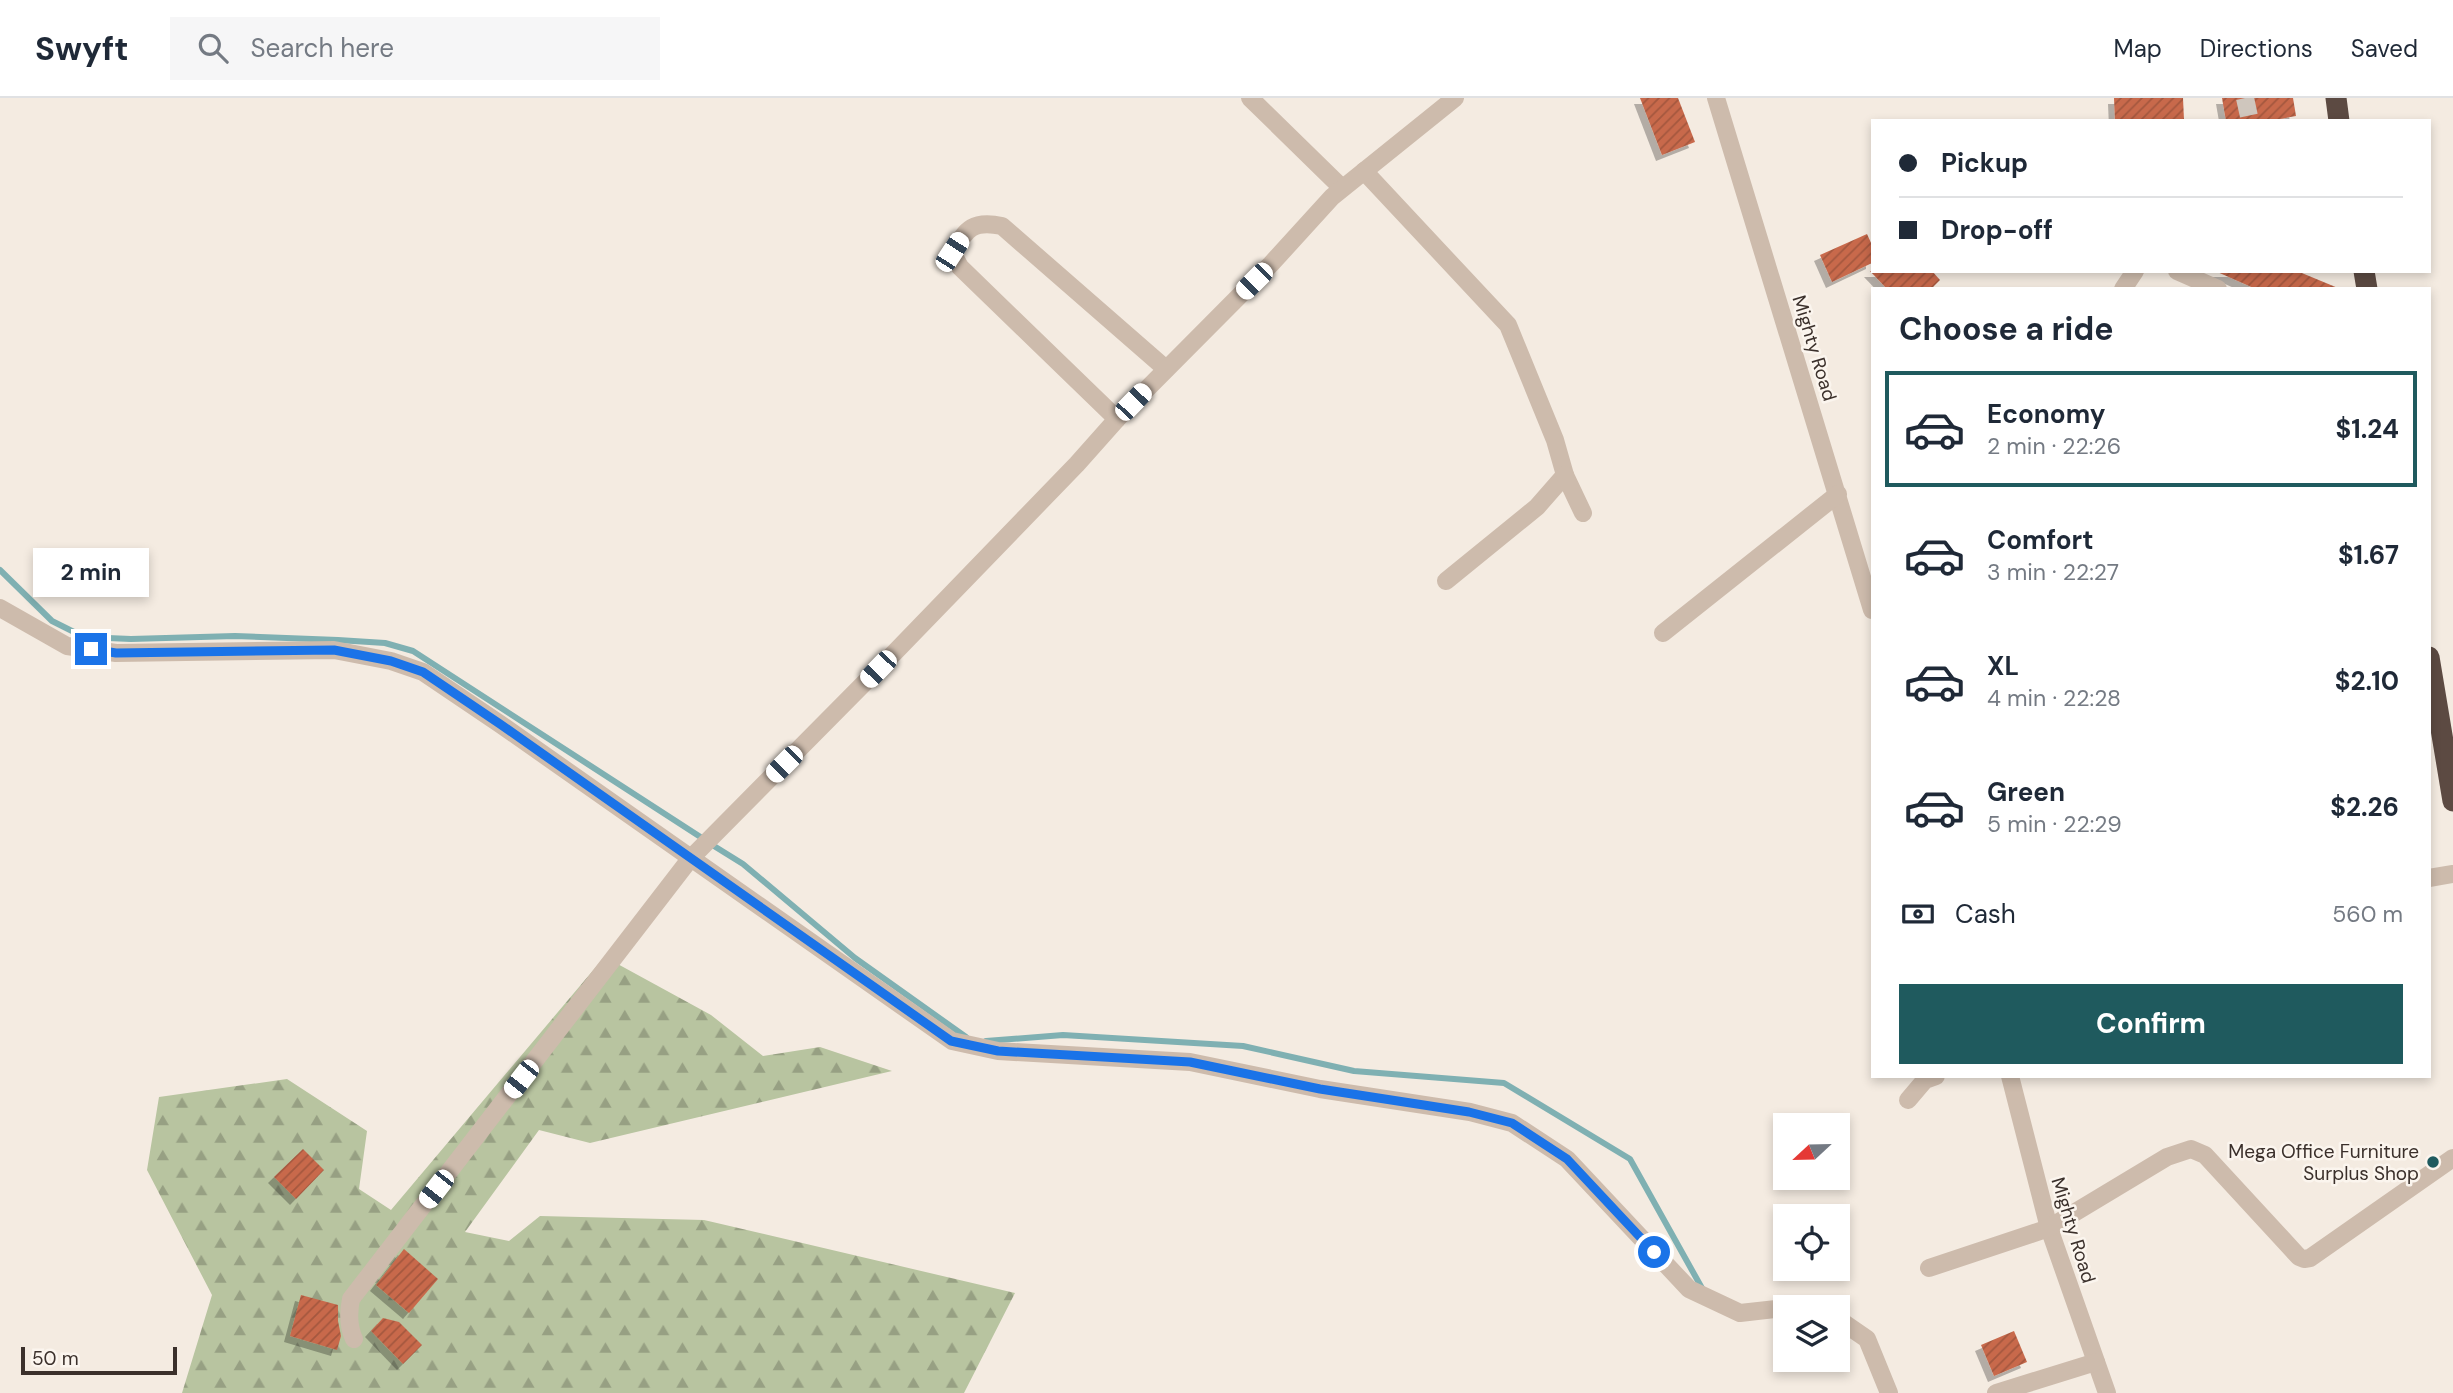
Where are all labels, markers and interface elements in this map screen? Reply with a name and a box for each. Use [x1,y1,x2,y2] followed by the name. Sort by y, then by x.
[170,17,660,80] search box
[35,27,128,70] text: Swyft
[194,29,232,67] icon: search
[250,31,394,65] text: Search here
[2114,33,2162,64] text: Map
[2200,33,2313,64] text: Directions
[2351,33,2418,64] text: Saved
[1941,146,2028,180] text: Pickup
[1941,213,2053,247] text: Drop-off
[932,229,973,275] car
[1232,259,1277,303] car
[1787,292,1842,404] street label: Mighty Road
[1899,308,2114,350] text: Choose a ride
[1111,380,1156,424] car
[1987,397,2105,431] text: Economy
[1903,398,1966,461] icon: car
[2336,412,2399,446] text: $1.24
[1987,431,2121,461] text: 2 min · 22:26
[1987,523,2093,557] text: Comfort
[1903,524,1966,587] icon: car
[2338,538,2399,572] text: $1.67
[33,547,149,596] callout: 2 min
[61,557,121,587] text: 2 min
[1987,557,2119,587] text: 3 min · 22:27
[75,633,107,665] route end
[856,647,901,691] car
[1987,649,2019,683] text: XL
[1903,650,1966,713] icon: car
[2335,664,2399,698] text: $2.10
[1987,683,2121,713] text: 4 min · 22:28
[762,742,807,786] car
[1987,775,2065,809] text: Green
[1903,776,1966,839] icon: car
[2330,790,2399,824] text: $2.26
[1987,809,2122,839] text: 5 min · 22:29
[1899,895,1937,933] icon: cash
[1955,897,2016,931] text: Cash
[2332,899,2403,929] text: 560 m
[1899,984,2403,1064] button: Confirm
[500,1056,543,1102] car
[1773,1113,1850,1190] north arrow
[1773,1113,1850,1372] map controls
[2228,1139,2419,1186] place label: Mega Office Furniture Surplus Shop
[2425,1154,2441,1170] marker: Mega Office Furniture Surplus Shop
[415,1166,458,1212] car
[2046,1174,2101,1286] street label: Mighty Road
[1773,1204,1850,1281] button: locate
[1638,1236,1670,1268] route start
[1773,1295,1850,1372] button: layers
[21,1344,177,1376] scale bar
[32,1346,79,1371] text: 50 m

